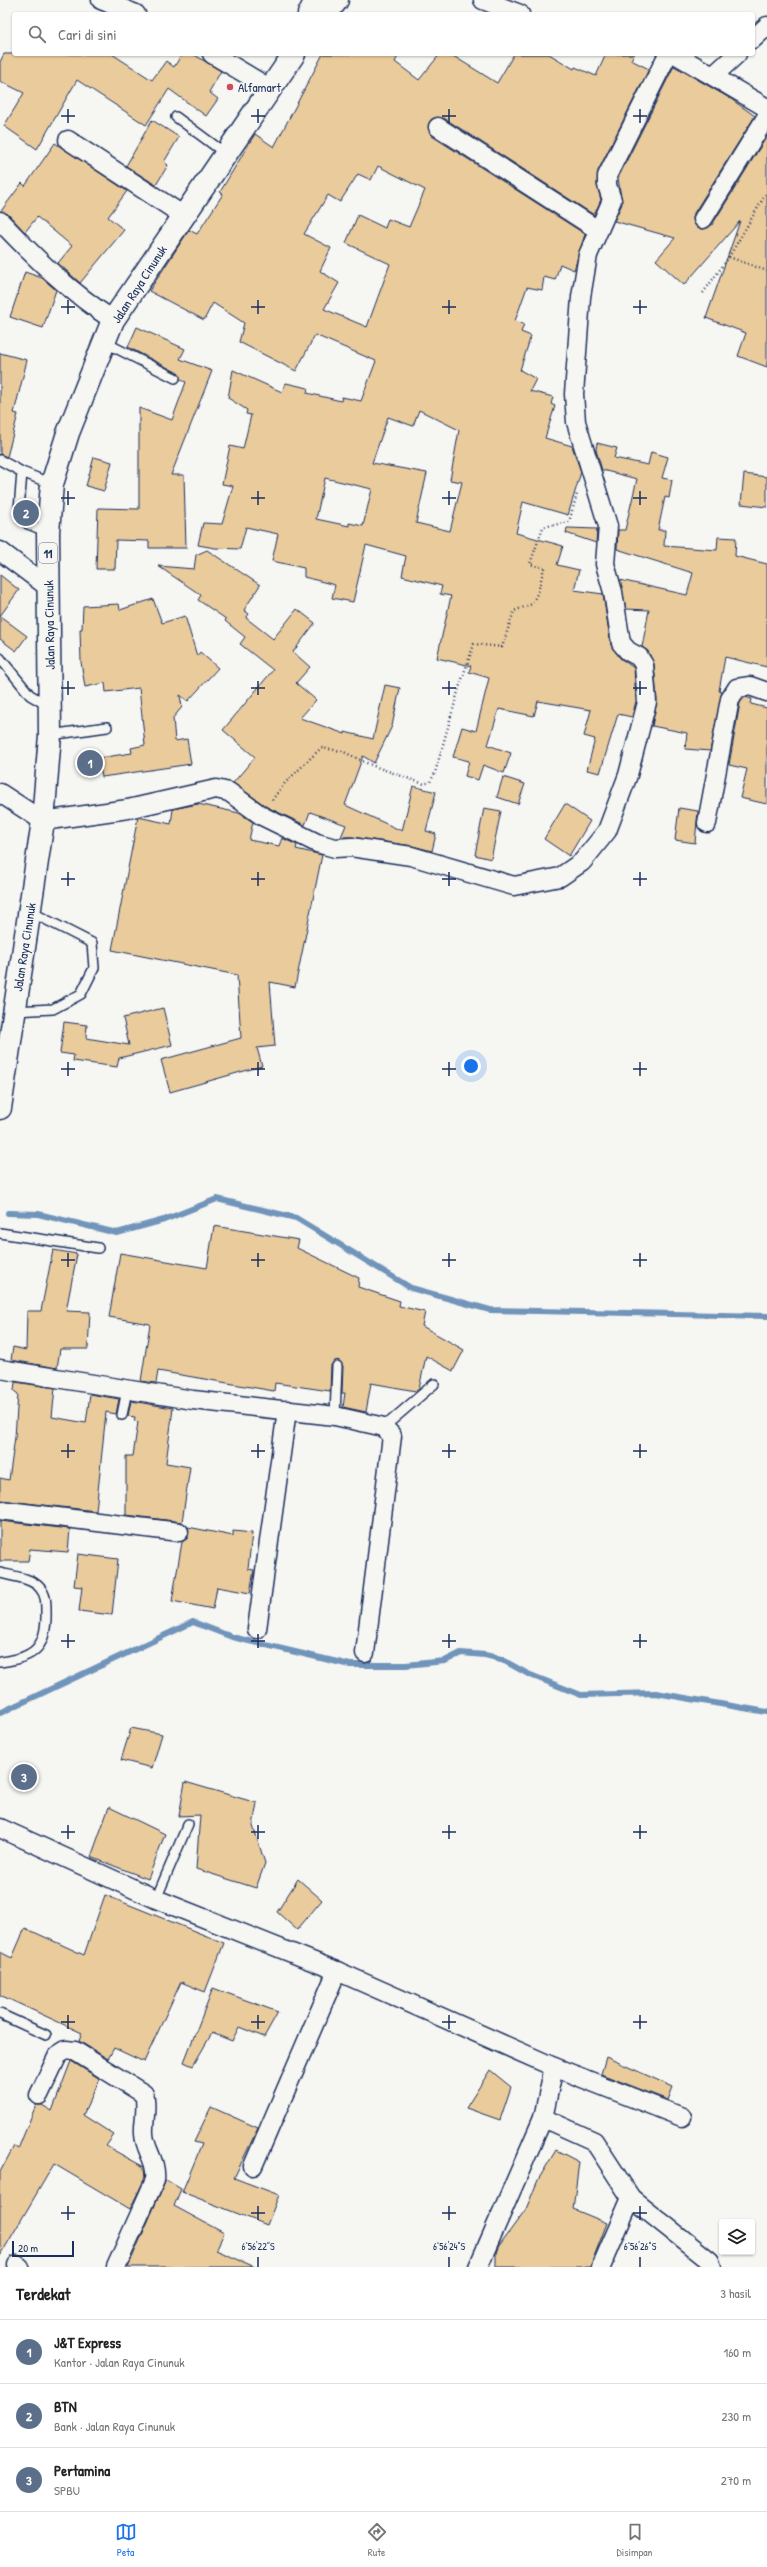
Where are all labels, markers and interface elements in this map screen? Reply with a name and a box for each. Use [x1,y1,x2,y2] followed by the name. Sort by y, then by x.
[12,12,755,56] search box
[26,23,48,45] icon: search
[58,24,117,45] text: Cari di sini
[238,78,282,96] place label: Alfamart
[225,82,235,92] marker: Alfamart
[107,241,171,326] street label: Jalan Raya Cinunuk
[13,498,39,528] pin: 2
[39,543,57,563] road number: 11
[39,580,59,670] street label: Jalan Raya Cinunuk
[77,748,103,778] pin: 1
[8,901,40,993] street label: Jalan Raya Cinunuk
[461,1056,481,1076] your location
[11,1762,37,1792] pin: 3
[719,2219,755,2255] map controls
[719,2219,755,2255] button: layers
[12,2239,74,2258] scale bar
[241,2240,275,2253] text: 6°56'22"S
[433,2240,466,2253] text: 6°56'24"S
[624,2240,657,2253] text: 6°56'26"S
[18,2241,38,2255] text: 20 m
[16,2282,70,2305] text: Terdekat
[720,2284,751,2302] text: 3 hasil
[54,2332,121,2353] text: J&T Express
[27,2343,31,2361] text: 1
[723,2343,751,2361] text: 160 m
[54,2353,185,2371] text: Kantor · Jalan Raya Cinunuk
[54,2396,77,2417] text: BTN
[26,2407,32,2425] text: 2
[721,2407,751,2425] text: 230 m
[54,2417,175,2435] text: Bank · Jalan Raya Cinunuk
[54,2460,110,2481] text: Pertamina
[26,2471,32,2489] text: 3
[721,2471,751,2489] text: 270 m
[54,2481,80,2499] text: SPBU
[115,2521,137,2559] tab: Peta
[366,2521,388,2559] tab: Rute
[617,2521,652,2559] tab: Disimpan

